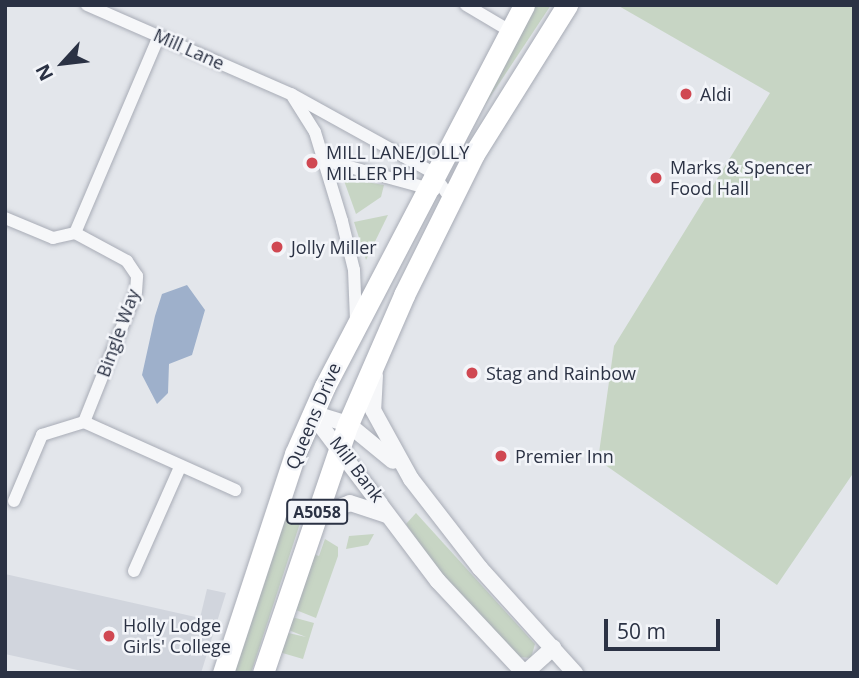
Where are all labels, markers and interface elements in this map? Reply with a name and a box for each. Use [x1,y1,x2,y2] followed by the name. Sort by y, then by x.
[150,24,228,74] street label: Mill Lane
[28,28,98,98] north arrow
[29,60,59,85] text: N
[700,83,731,105] place label: Aldi
[678,86,694,102] marker: Aldi
[326,142,469,184] place label: MILL LANE/JOLLY MILLER PH
[304,155,320,171] marker: MILL LANE/JOLLY MILLER PH
[670,157,812,200] place label: Marks & Spencer Food Hall
[648,170,664,186] marker: Marks & Spencer Food Hall
[291,236,377,258] place label: Jolly Miller
[269,239,285,255] marker: Jolly Miller
[92,286,144,380] street label: Bingle Way
[281,359,345,473] street label: Queens Drive
[486,362,636,384] place label: Stag and Rainbow
[464,365,480,381] marker: Stag and Rainbow
[325,432,389,506] street label: Mill Bank
[515,445,614,467] place label: Premier Inn
[493,448,509,464] marker: Premier Inn
[286,499,348,524] road number: A5058
[607,604,722,648] scale bar
[123,615,231,658] place label: Holly Lodge Girls' College
[617,617,666,645] text: 50 m
[101,628,117,644] marker: Holly Lodge Girls' College

